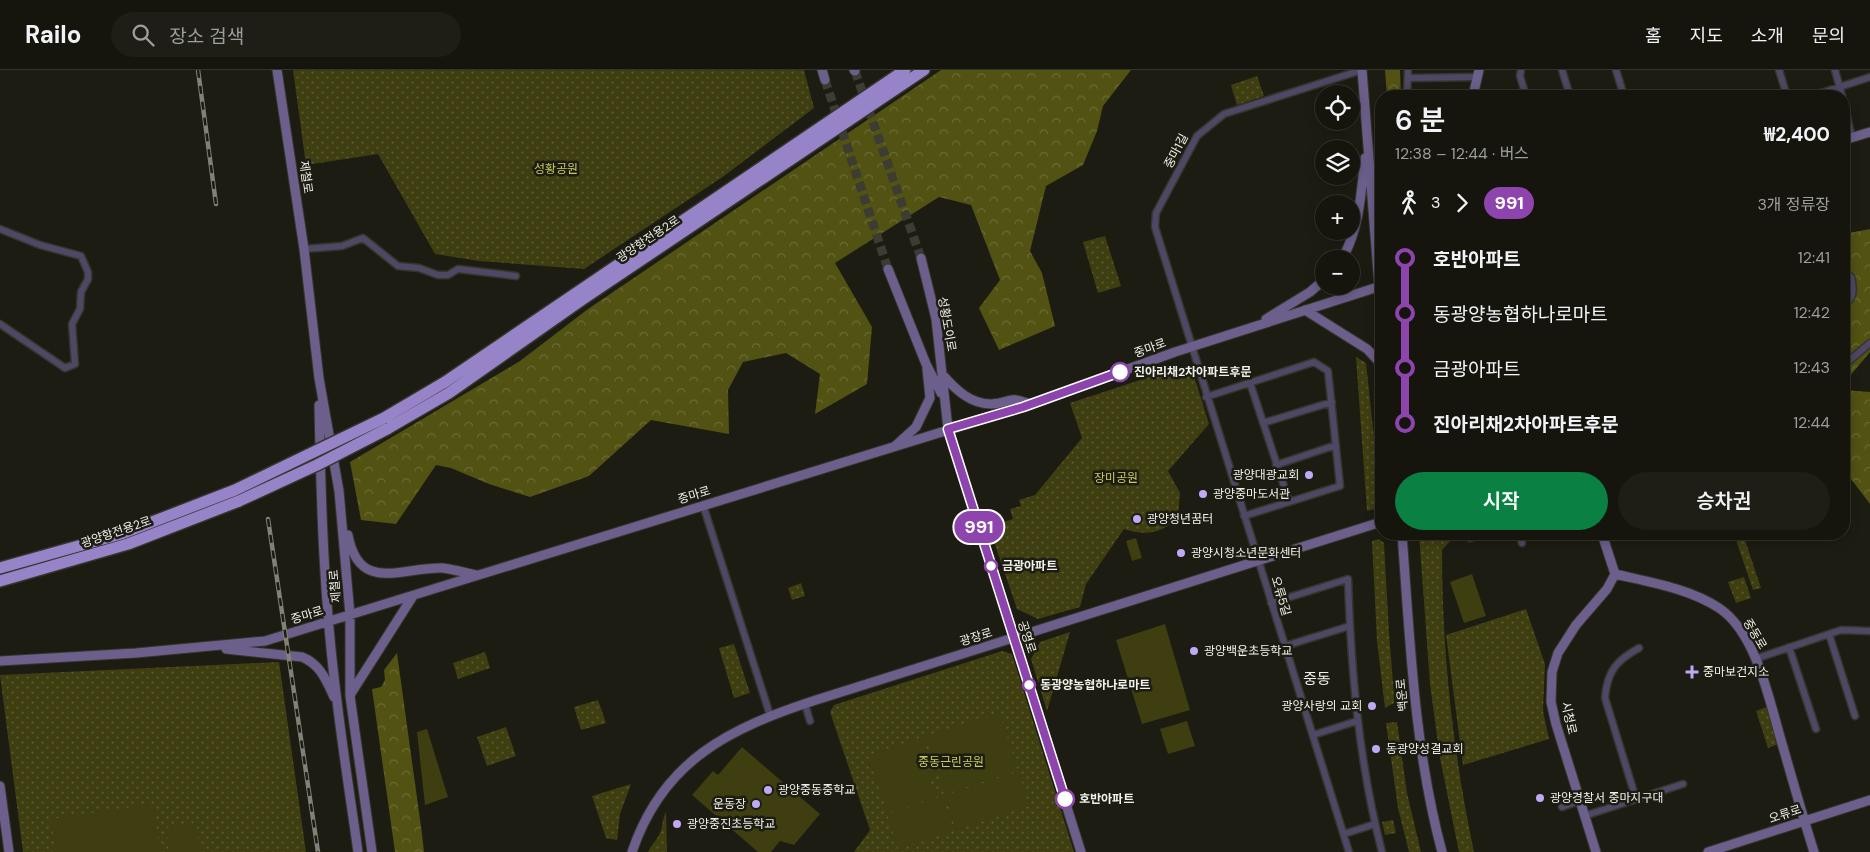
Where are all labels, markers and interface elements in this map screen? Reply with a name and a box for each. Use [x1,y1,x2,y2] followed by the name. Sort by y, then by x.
[111,12,461,57] search box
[25,19,81,50] text: Railo
[129,21,157,49] icon: search
[169,24,244,49] text: 장소 검색
[1645,24,1662,48] text: 홈
[1690,24,1723,48] text: 지도
[1751,24,1784,48] text: 소개
[1812,24,1845,48] text: 문의
[1315,85,1360,295] map controls
[1315,85,1360,130] button: locate
[1395,102,1445,139] text: 6 분
[1764,122,1830,147] text: ₩2,400
[1160,131,1192,171] street label: 중마1길
[1315,140,1360,185] button: layers
[1395,143,1529,164] text: 12:38 – 12:44 · 버스
[296,159,316,195] street label: 제철로
[534,161,578,177] park label: 성황공원
[1395,189,1423,217] icon: walk
[1448,189,1476,217] icon: forward
[1494,191,1524,215] text: 991
[1431,192,1440,213] text: 3
[1757,194,1830,215] text: 3개 정류장
[1315,195,1360,240] button: +
[613,212,683,266] street label: 광양항전용2로
[1433,247,1520,272] text: 호반아파트
[1798,247,1830,268] text: 12:41
[1315,250,1360,295] button: −
[934,295,960,353] street label: 성황도이로
[1433,302,1608,327] text: 동광양농협하나로마트
[1794,302,1830,323] text: 12:42
[1132,335,1168,361] street label: 중마로
[1433,357,1520,382] text: 금광아파트
[1793,357,1830,378] text: 12:43
[1110,362,1130,382] marker: 진아리채2차아파트후문
[1134,364,1251,380] place label: 진아리채2차아파트후문
[1433,412,1619,437] text: 진아리채2차아파트후문
[1793,412,1830,433] text: 12:44
[1233,467,1299,483] place label: 광양대광교회
[1303,469,1315,481] marker: 광양대광교회
[1094,470,1138,486] park label: 장미공원
[1395,472,1608,530] button: 시작
[1618,472,1830,530] button: 승차권
[676,483,712,507] street label: 중마로
[1213,486,1290,502] place label: 광양중마도서관
[1197,488,1209,500] marker: 광양중마도서관
[950,511,1008,543] line badge: 991
[1147,511,1213,527] place label: 광양청년꿈터
[79,513,153,551] street label: 광양항전용2로
[1131,513,1143,525] marker: 광양청년꿈터
[964,515,994,539] text: 991
[1191,545,1301,561] place label: 광양시청소년문화센터
[1175,547,1187,559] marker: 광양시청소년문화센터
[1002,558,1057,574] place label: 금광아파트
[984,559,998,573] marker: 금광아파트
[326,569,344,603] street label: 제철로
[1267,574,1295,618] street label: 오류5길
[289,603,325,627] street label: 중마로
[1740,616,1770,652] street label: 중동로
[1014,619,1040,655] street label: 공영로
[958,625,994,649] street label: 광장로
[1204,643,1292,659] place label: 광양백운초등학교
[1188,645,1200,657] marker: 광양백운초등학교
[1703,664,1769,680] place label: 중마보건지소
[1685,665,1699,679] marker: 중마보건지소
[1303,669,1331,689] district label: 중동
[1040,677,1150,693] place label: 동광양농협하나로마트
[1022,678,1036,692] marker: 동광양농협하나로마트
[1393,678,1411,712] street label: 백운로
[1282,698,1362,714] place label: 광양사랑의 교회
[1366,700,1378,712] marker: 광양사랑의 교회
[1557,700,1581,736] street label: 시청로
[1386,741,1463,757] place label: 동광양성결교회
[1370,743,1382,755] marker: 동광양성결교회
[918,754,984,770] park label: 중동근린공원
[778,782,855,798] place label: 광양중동중학교
[762,784,774,796] marker: 광양중동중학교
[1055,789,1075,809] marker: 호반아파트
[1550,790,1664,806] place label: 광양경찰서 중마지구대
[1079,791,1134,807] place label: 호반아파트
[1534,792,1546,804] marker: 광양경찰서 중마지구대
[713,796,746,812] place label: 운동장
[750,798,762,810] marker: 운동장
[1767,801,1803,827] street label: 오류로
[687,816,775,832] place label: 광양중진초등학교
[671,818,683,830] marker: 광양중진초등학교

